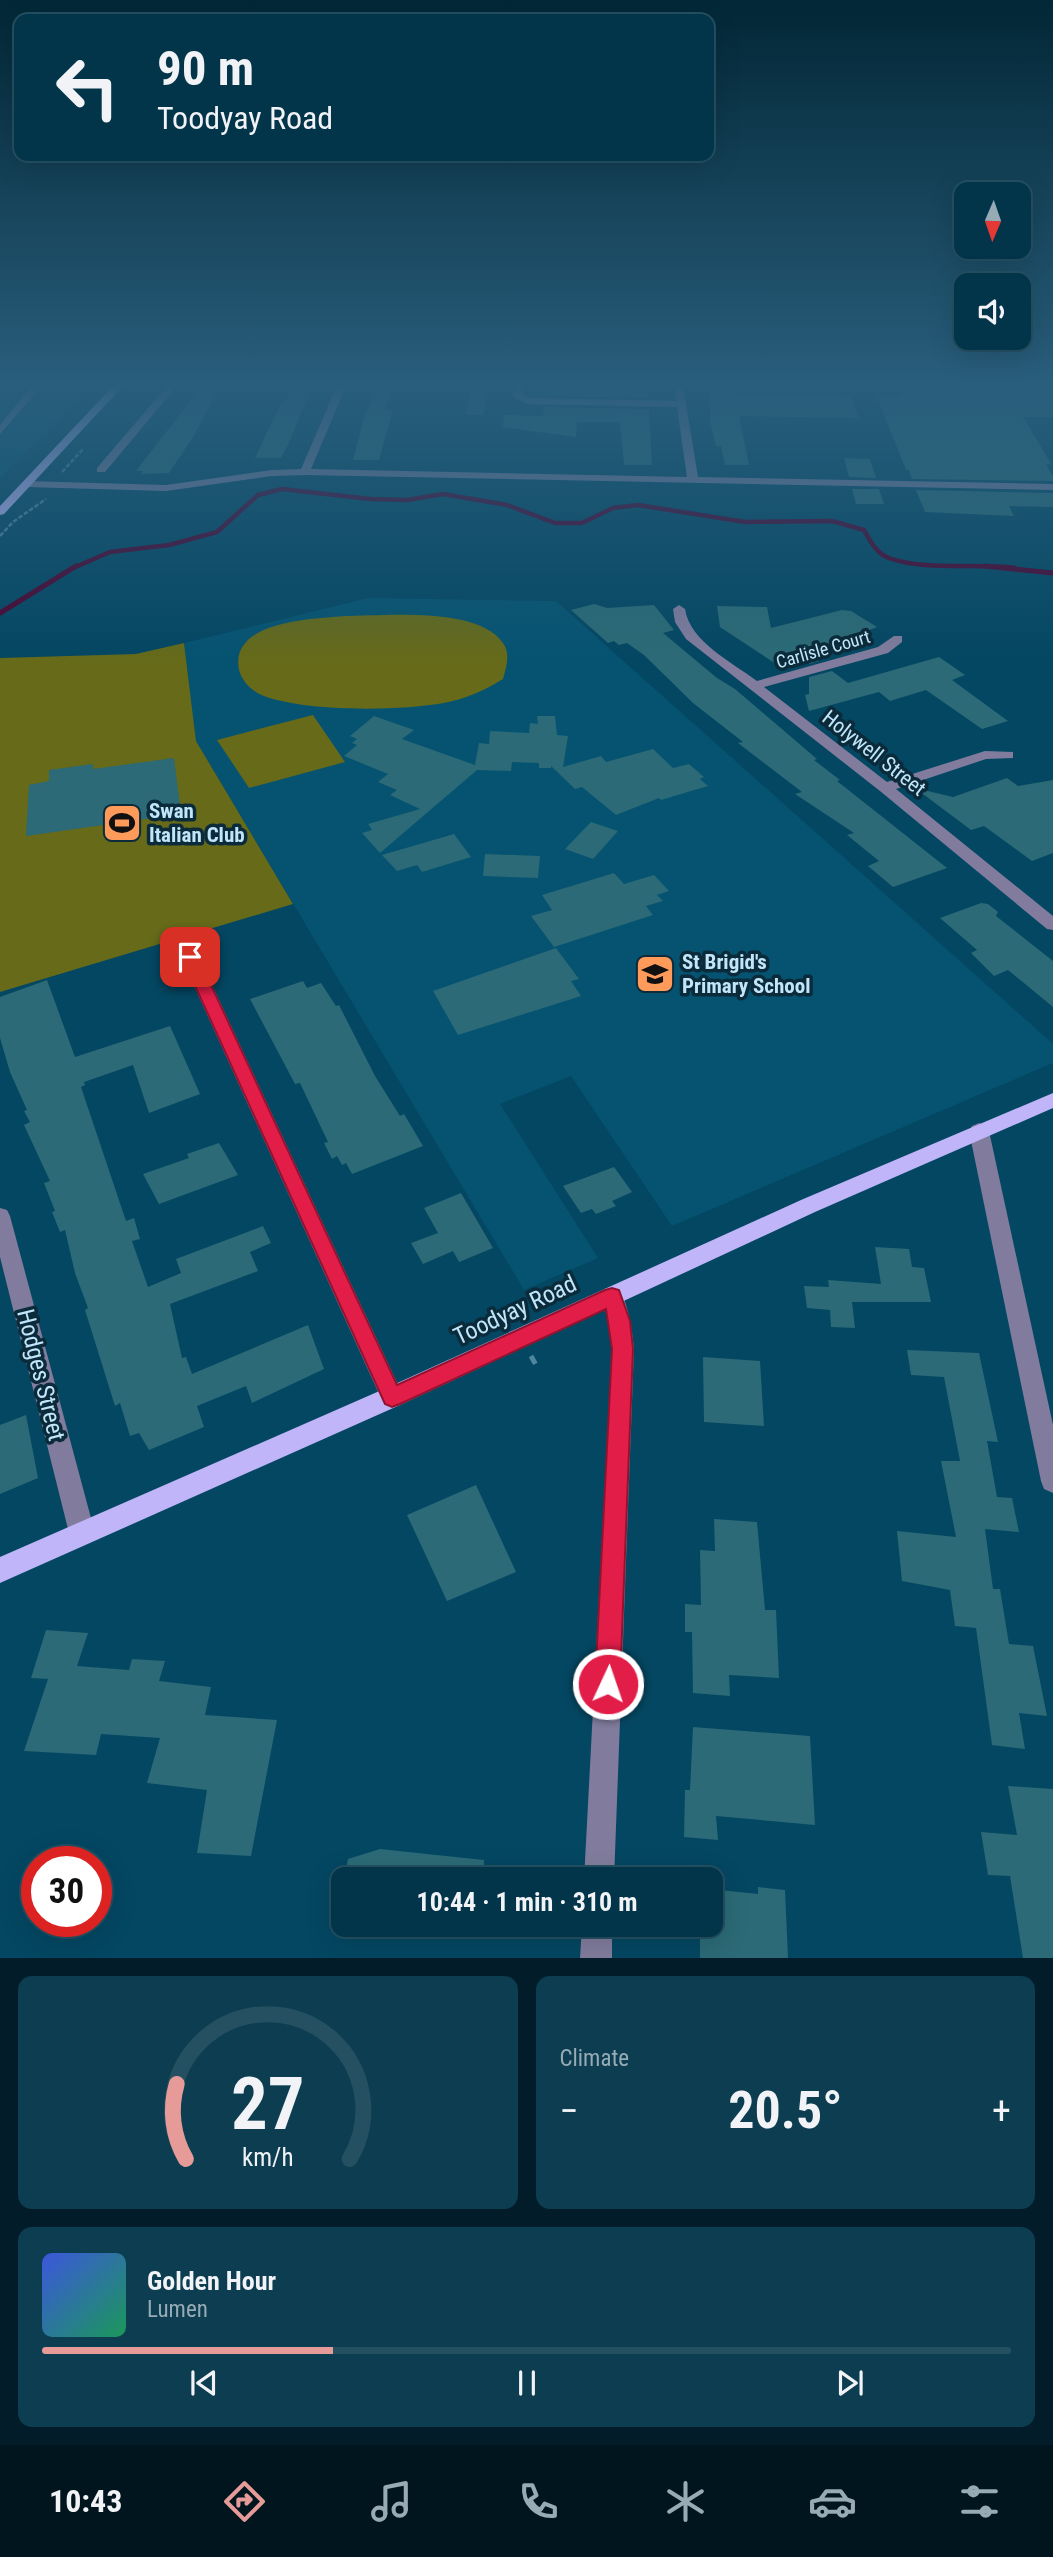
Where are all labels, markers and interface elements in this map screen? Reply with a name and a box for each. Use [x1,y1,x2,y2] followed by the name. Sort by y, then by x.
[157,40,254,97] text: 90 m
[42,42,133,133] icon: left
[157,99,333,137] text: Toodyay Road
[954,182,1031,259] north arrow
[954,182,1031,350] map controls
[954,273,1031,350] button: sound
[774,626,872,672] street label: Carlisle Court
[818,705,930,801] street label: Holywell Street
[149,799,245,847] place label: Swan Italian Club
[101,802,143,844] sports icon: Swan Italian Club
[160,927,220,987] pin
[171,938,209,976] icon: arrive
[682,950,811,998] place label: St Brigid's Primary School
[634,953,676,995] school or university icon: St Brigid's Primary School
[449,1269,581,1351] street label: Toodyay Road
[11,1306,71,1444] street label: Hodges Street
[571,1647,645,1721] position arrow
[21,1846,112,1937] speed limit sign: 30
[417,1887,637,1917] text: 10:44 · 1 min · 310 m
[560,2045,629,2072] text: Climate
[231,2061,305,2147] text: 27
[728,2080,842,2141] text: 20.5°
[560,2089,579,2133] text: −
[992,2089,1011,2133] text: +
[242,2142,293,2171] text: km/h
[147,2266,276,2296] text: Golden Hour
[147,2296,208,2323] text: Lumen
[185,2364,223,2402] icon: previous
[508,2364,546,2402] icon: pause
[831,2364,869,2402] icon: next
[220,2477,269,2526] icon: directions
[367,2477,416,2526] icon: music
[514,2477,563,2526] icon: phone
[661,2477,710,2526] icon: climate
[808,2477,857,2526] icon: car
[955,2477,1004,2526] icon: filters
[49,2482,122,2520] text: 10:43

